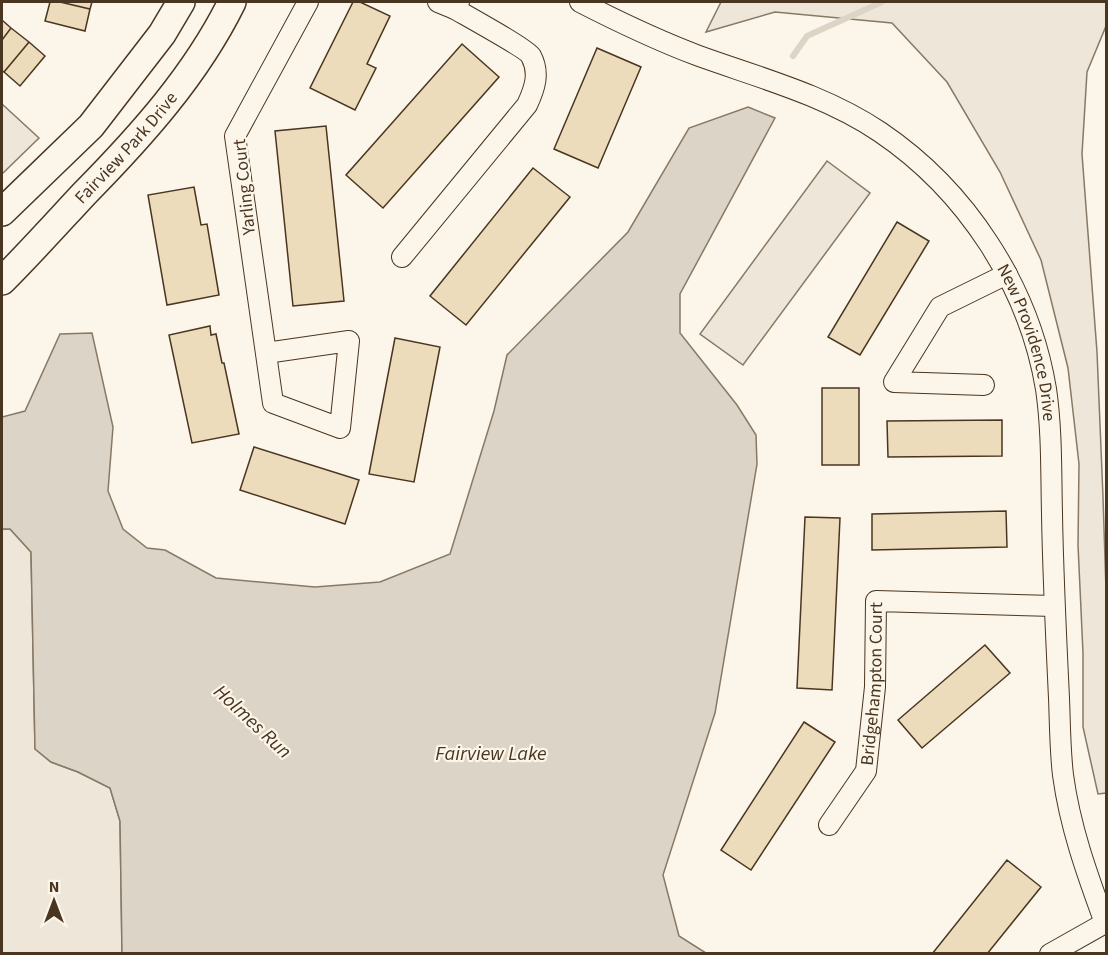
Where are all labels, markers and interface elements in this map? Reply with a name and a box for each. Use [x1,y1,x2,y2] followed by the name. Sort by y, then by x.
[69,87,184,210] street label: Fairview Park Drive
[227,138,262,237] street label: Yarling Court
[991,259,1061,422] street label: New Providence Drive
[855,602,889,767] street label: Bridgehampton Court
[207,678,297,765] water label: Holmes Run
[435,740,547,768] water label: Fairview Lake
[24,871,84,931] north arrow
[49,876,59,898] text: N

